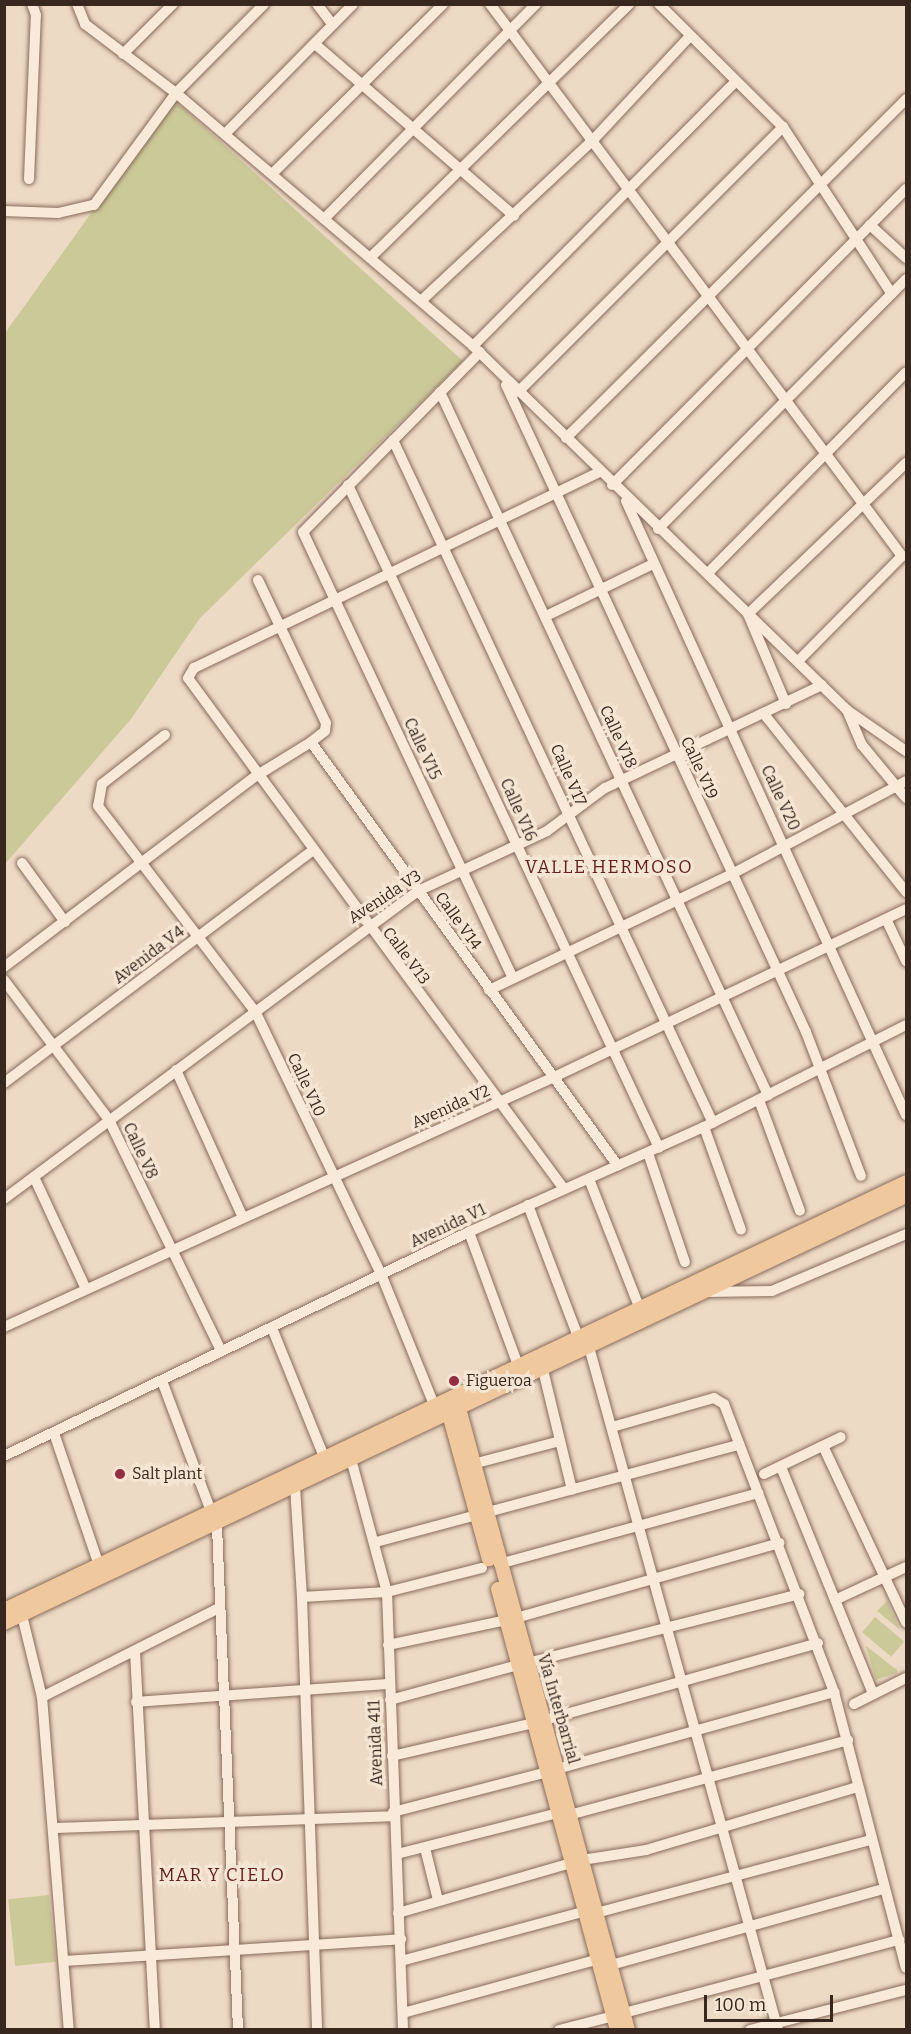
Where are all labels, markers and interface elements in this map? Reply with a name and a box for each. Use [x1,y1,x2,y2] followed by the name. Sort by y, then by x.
[595,703,641,771] street label: Calle V18
[399,715,445,783] street label: Calle V15
[676,734,722,802] street label: Calle V19
[546,741,590,809] street label: Calle V17
[757,762,803,834] street label: Calle V20
[496,776,540,844] street label: Calle V16
[525,856,693,878] district label: VALLE HERMOSO
[345,866,425,928] street label: Avenida V3
[431,888,485,954] street label: Calle V14
[110,922,188,988] street label: Avenida V4
[378,924,434,988] street label: Calle V13
[283,1050,329,1120] street label: Calle V10
[409,1081,493,1133] street label: Avenida V2
[119,1120,161,1182] street label: Calle V8
[407,1200,489,1252] street label: Avenida V1
[466,1371,532,1391] place label: Figueroa
[447,1374,461,1388] marker: Figueroa
[132,1464,202,1484] place label: Salt plant
[113,1467,127,1481] marker: Salt plant
[533,1652,583,1766] street label: Vía Interbarrial
[365,1700,387,1786] street label: Avenida 411
[159,1864,285,1886] district label: MAR Y CIELO
[707,1983,836,2021] scale bar
[715,1994,766,2016] text: 100 m

